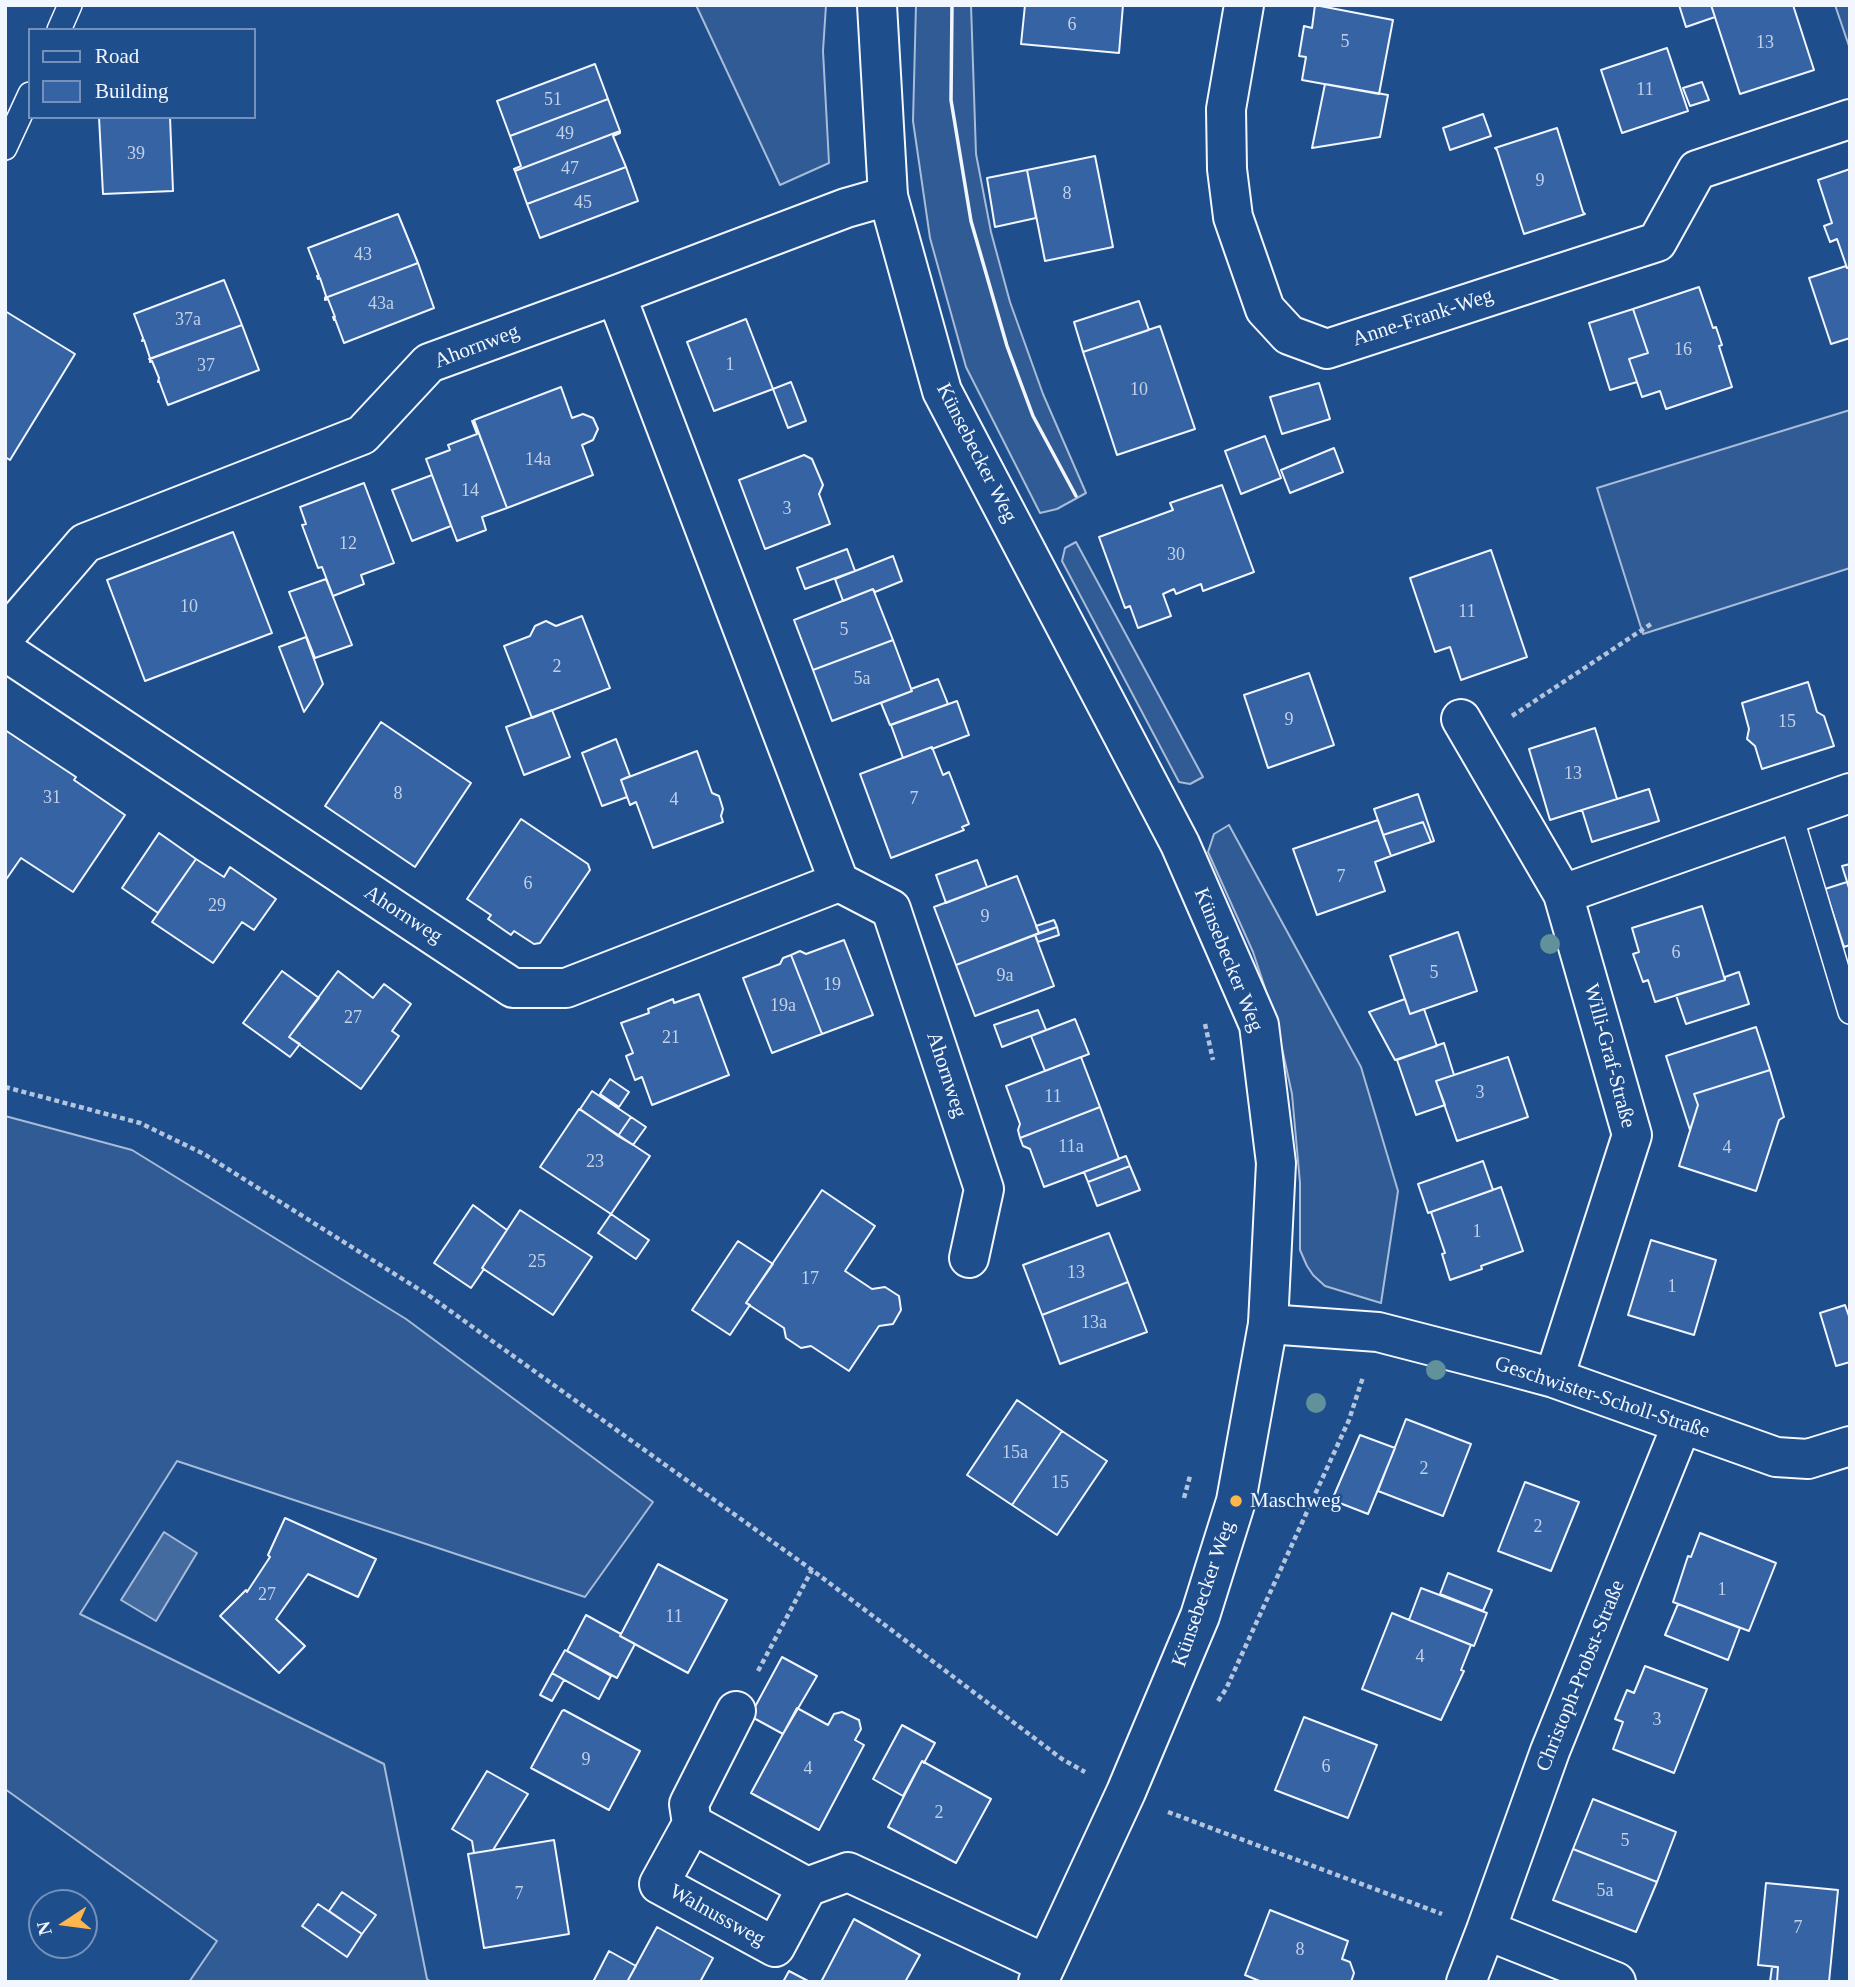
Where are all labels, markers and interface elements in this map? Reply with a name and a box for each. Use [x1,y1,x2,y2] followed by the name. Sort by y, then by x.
[1068,14,1076,36] house number: 6
[28,28,256,119] legend
[1340,31,1350,53] house number: 5
[1756,32,1774,54] house number: 13
[95,44,139,68] text: Road
[95,79,169,103] text: Building
[1636,79,1654,101] house number: 11
[544,89,562,111] house number: 51
[556,123,574,145] house number: 49
[127,143,145,165] house number: 39
[561,158,579,180] house number: 47
[1536,170,1544,192] house number: 9
[1062,183,1072,205] house number: 8
[574,192,592,214] house number: 45
[354,244,372,266] house number: 43
[1349,283,1497,353] street label: Anne-Frank-Weg
[368,293,394,315] house number: 43a
[175,309,201,331] house number: 37a
[431,319,523,375] street label: Ahornweg
[1674,339,1692,361] house number: 16
[726,354,734,376] house number: 1
[197,355,215,377] house number: 37
[930,379,1022,527] street label: Künsebecker Weg
[1130,379,1148,401] house number: 10
[525,449,551,471] house number: 14a
[461,480,479,502] house number: 14
[782,498,792,520] house number: 3
[339,533,357,555] house number: 12
[1167,544,1185,566] house number: 30
[180,596,198,618] house number: 10
[1458,601,1476,623] house number: 11
[840,619,848,641] house number: 5
[552,656,562,678] house number: 2
[854,668,870,690] house number: 5a
[1284,709,1294,731] house number: 9
[1778,711,1796,733] house number: 15
[1564,763,1582,785] house number: 13
[393,783,402,805] house number: 8
[43,787,61,809] house number: 31
[910,788,918,810] house number: 7
[670,789,678,811] house number: 4
[1336,866,1346,888] house number: 7
[524,873,532,895] house number: 6
[359,880,447,950] street label: Ahornweg
[1188,884,1268,1036] street label: Künsebecker Weg
[208,895,226,917] house number: 29
[981,906,990,928] house number: 9
[1672,942,1680,964] house number: 6
[1430,962,1438,984] house number: 5
[997,965,1013,987] house number: 9a
[823,974,841,996] house number: 19
[1578,981,1640,1131] street label: Willi-Graf-Straße
[770,995,796,1017] house number: 19a
[344,1007,362,1029] house number: 27
[662,1027,680,1049] house number: 21
[920,1029,972,1121] street label: Ahornweg
[1476,1082,1484,1104] house number: 3
[1044,1086,1062,1108] house number: 11
[1058,1136,1084,1158] house number: 11a
[1722,1137,1732,1159] house number: 4
[586,1151,604,1173] house number: 23
[1472,1221,1482,1243] house number: 1
[528,1251,546,1273] house number: 25
[1067,1262,1085,1284] house number: 13
[801,1268,819,1290] house number: 17
[1668,1276,1676,1298] house number: 1
[1081,1312,1107,1334] house number: 13a
[1491,1351,1713,1445] street label: Geschwister-Scholl-Straße
[1002,1442,1028,1464] house number: 15a
[1420,1458,1428,1480] house number: 2
[1051,1472,1069,1494] house number: 15
[1250,1488,1341,1514] place label: Maschweg
[1228,1493,1244,1509] marker: Maschweg
[1534,1516,1542,1538] house number: 2
[1167,1518,1241,1670] street label: Künsebecker Weg
[1531,1577,1631,1775] street label: Christoph-Probst-Straße
[1718,1579,1726,1601] house number: 1
[258,1584,276,1606] house number: 27
[665,1606,683,1628] house number: 11
[1416,1646,1424,1668] house number: 4
[1652,1709,1662,1731] house number: 3
[582,1749,590,1771] house number: 9
[1322,1756,1330,1778] house number: 6
[804,1758,812,1780] house number: 4
[934,1802,944,1824] house number: 2
[1620,1830,1630,1852] house number: 5
[665,1879,769,1953] street label: Walnussweg
[1597,1880,1613,1902] house number: 5a
[514,1883,524,1905] house number: 7
[28,1889,98,1959] north arrow
[1793,1917,1802,1939] house number: 7
[32,1919,56,1937] text: N
[1296,1939,1304,1961] house number: 8

